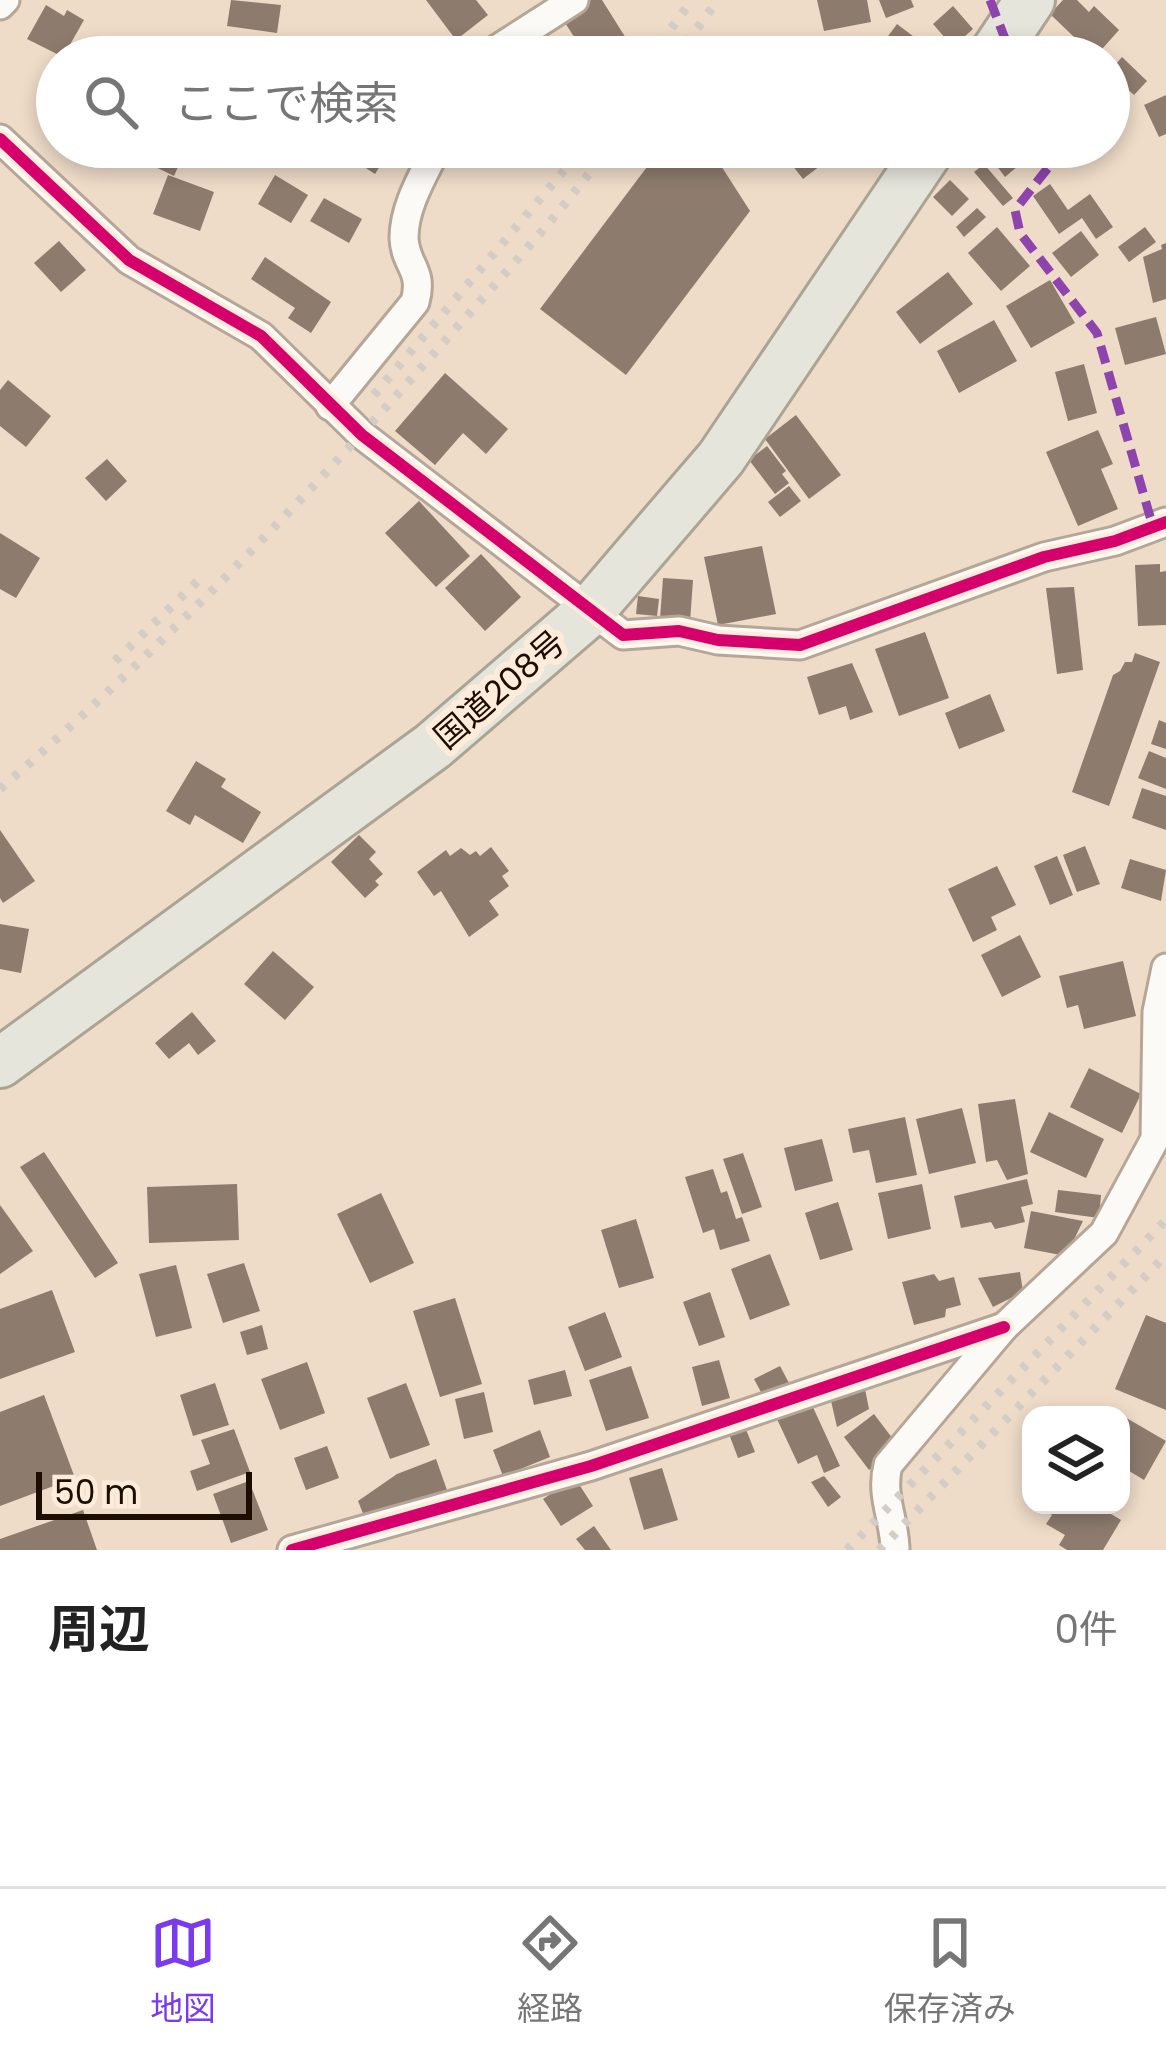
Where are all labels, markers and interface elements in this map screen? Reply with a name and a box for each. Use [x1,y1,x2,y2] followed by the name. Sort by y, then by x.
[36,36,1130,168] search box
[78,69,144,135] icon: search
[174,72,399,135] text: ここで検索
[424,619,575,759] street label: 国道208号
[1022,1406,1130,1514] map controls
[1022,1406,1130,1514] button: layers
[36,1466,252,1519] scale bar
[54,1469,138,1516] text: 50 m
[48,1593,150,1665] text: 周辺
[1055,1602,1118,1657] text: 0件
[150,1910,216,2034] tab: 地図
[517,1910,583,2034] tab: 経路
[884,1910,1016,2034] tab: 保存済み

